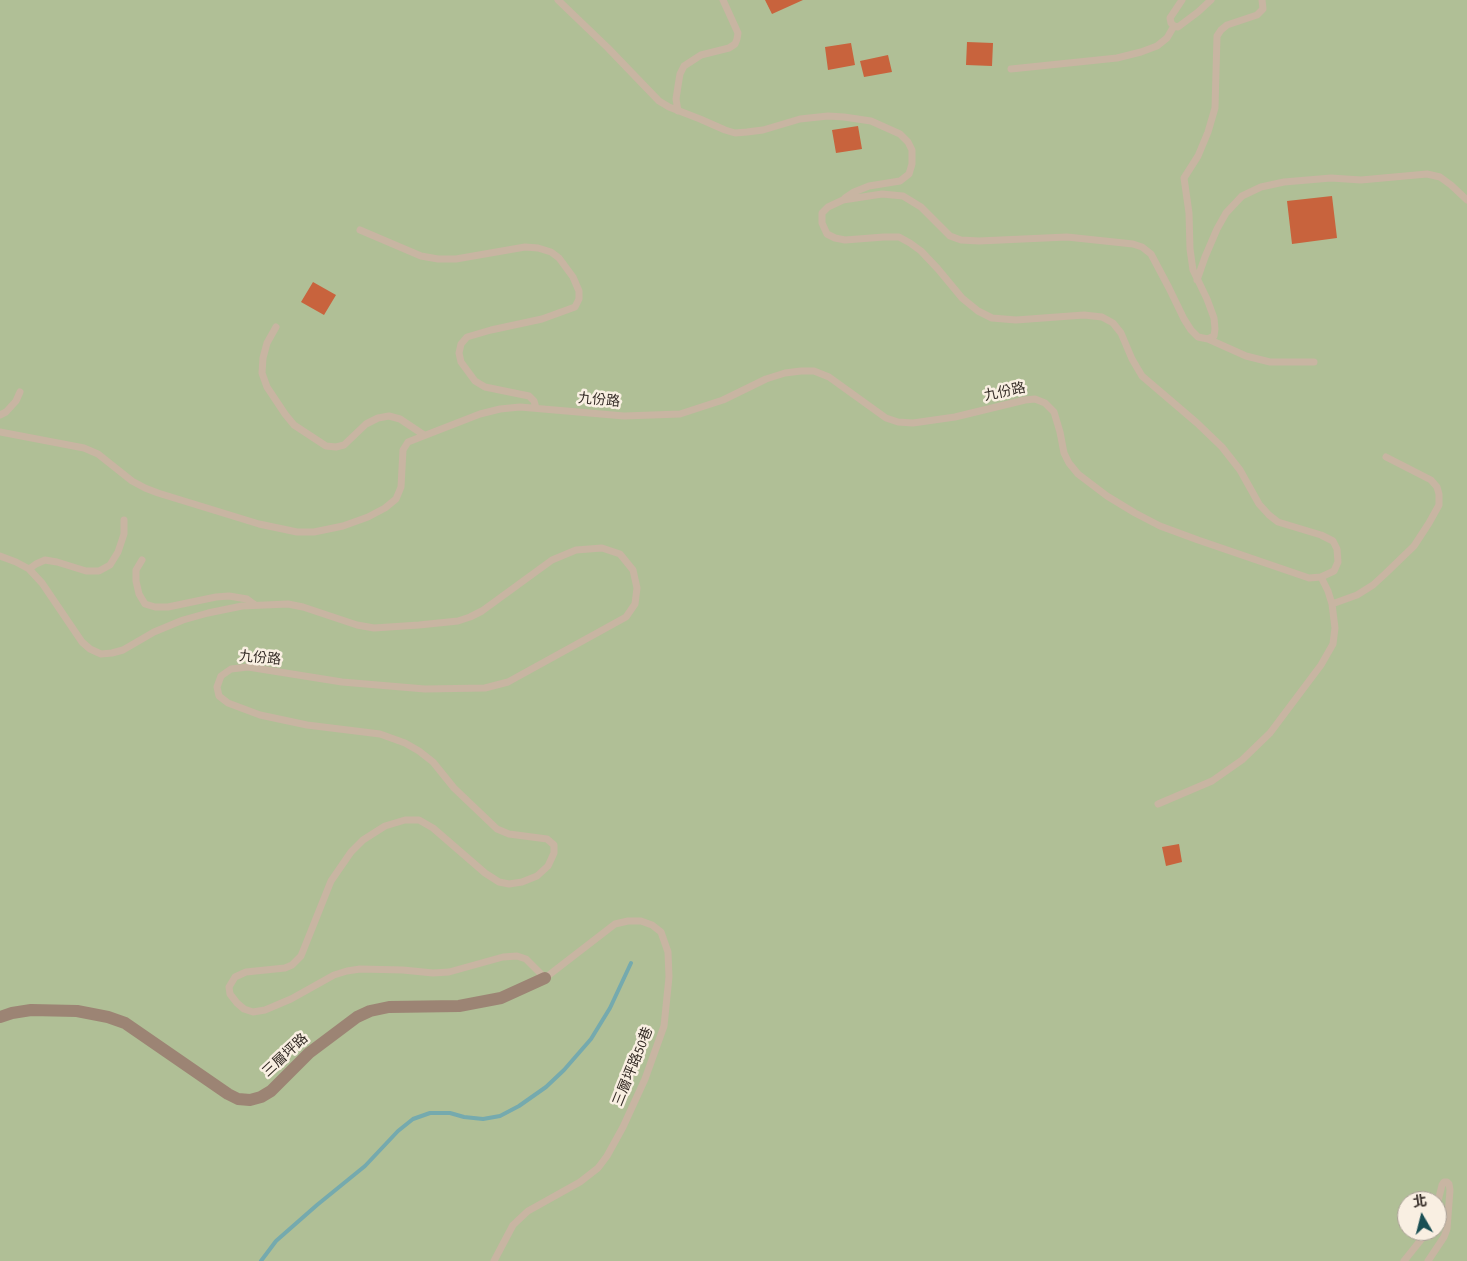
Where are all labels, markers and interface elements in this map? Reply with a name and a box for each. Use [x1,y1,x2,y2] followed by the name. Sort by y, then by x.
[983,380,1027,406] street label: 九份路
[577,391,621,411] street label: 九份路
[238,649,282,669] street label: 九份路
[610,1025,658,1109] street label: 三層坪路50巷
[260,1031,312,1081] street label: 三層坪路
[1397,1191,1447,1241] north arrow
[1412,1191,1428,1213] text: 北

